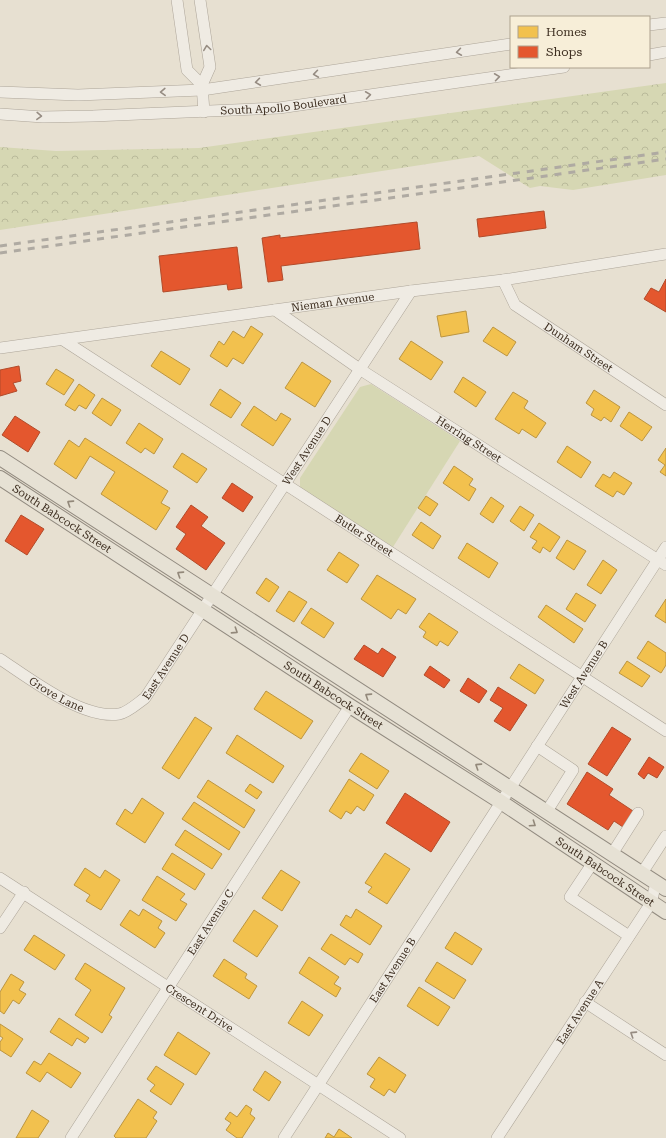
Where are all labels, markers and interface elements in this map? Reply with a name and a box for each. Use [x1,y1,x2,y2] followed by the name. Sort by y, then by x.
[510,16,650,68] legend
[546,25,587,39] text: Homes
[203,45,212,51] one-way arrow
[546,45,582,59] text: Shops
[456,47,462,56] one-way arrow
[313,69,319,77] one-way arrow
[494,73,500,82] one-way arrow
[254,77,261,86] one-way arrow
[160,88,166,96] one-way arrow
[365,91,372,100] one-way arrow
[220,92,347,118] street label: South Apollo Boulevard
[36,112,42,121] one-way arrow
[290,290,375,315] street label: Nieman Avenue
[541,320,615,375] street label: Dunham Street
[280,414,334,488] street label: West Avenue D
[433,414,504,465] street label: Herring Street
[10,482,114,556] street label: South Babcock Street
[67,500,74,508] one-way arrow
[332,512,395,559] street label: Butler Street
[177,571,184,578] one-way arrow
[231,626,238,634] one-way arrow
[140,631,192,702] street label: East Avenue D
[557,638,611,711] street label: West Avenue B
[281,659,385,732] street label: South Babcock Street
[26,674,86,715] street label: Grove Lane
[366,694,373,701] one-way arrow
[475,764,482,771] one-way arrow
[529,819,536,827] one-way arrow
[553,834,657,909] street label: South Babcock Street
[185,887,237,958] street label: East Avenue C
[367,935,419,1005] street label: East Avenue B
[554,977,606,1047] street label: East Avenue A
[163,981,236,1035] street label: Crescent Drive
[630,1031,637,1039] one-way arrow

